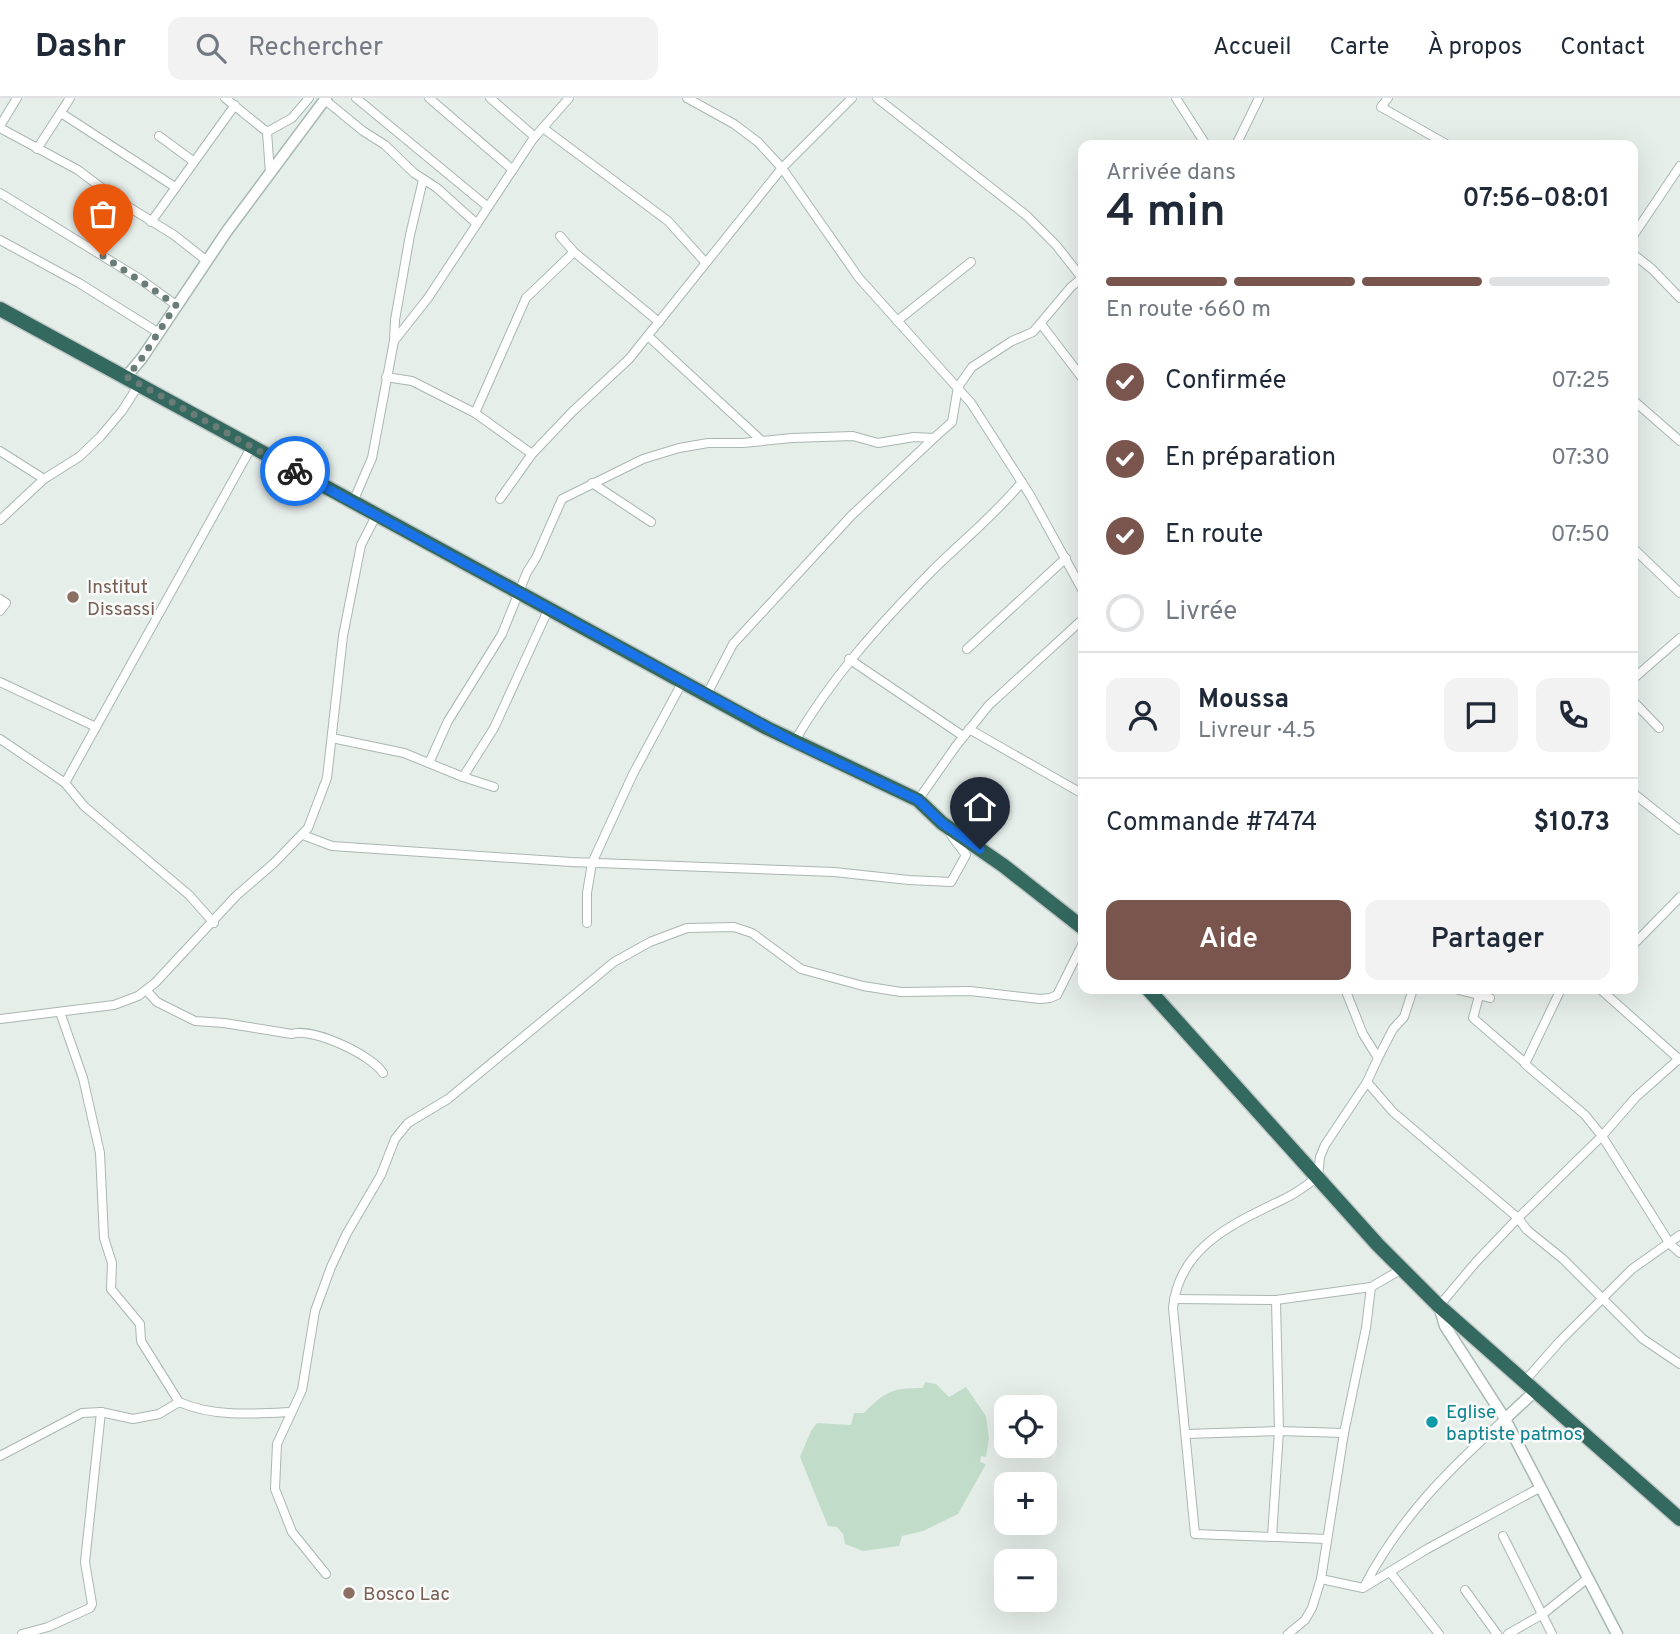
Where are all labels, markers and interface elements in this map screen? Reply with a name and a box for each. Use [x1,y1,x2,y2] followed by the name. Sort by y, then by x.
[168,17,658,80] search box
[35,27,126,69] text: Dashr
[192,29,230,67] icon: search
[248,32,383,65] text: Rechercher
[1213,33,1292,63] text: Accueil
[1330,33,1389,63] text: Carte
[1427,33,1522,63] text: À propos
[1560,33,1645,63] text: Contact
[1106,159,1236,188] text: Arrivée dans
[1463,183,1610,216] text: 07:56–08:01
[73,184,133,256] pin
[1106,184,1226,243] text: 4 min
[84,195,122,233] icon: bag
[1106,296,1271,325] text: En route · 660 m
[1106,363,1144,401] icon: check
[1165,365,1287,398] text: Confirmée
[1551,367,1610,396] text: 07:25
[260,436,330,506] courier
[1106,440,1144,478] icon: check
[1165,442,1336,475] text: En préparation
[1551,444,1610,473] text: 07:30
[276,452,314,490] icon: bike
[1106,517,1144,555] icon: check
[1165,519,1263,552] text: En route
[1551,521,1610,550] text: 07:50
[87,576,155,622] place label: Institut Dissassi
[65,589,81,605] marker: Institut Dissassi
[1165,596,1237,629] text: Livrée
[1106,678,1180,752] button: person
[1444,678,1518,752] button: chat
[1536,678,1610,752] button: phone
[1198,684,1289,717] text: Moussa
[1198,717,1316,746] text: Livreur · 4.5
[950,777,1010,849] pin
[961,788,999,826] icon: home
[1106,807,1317,840] text: Commande #7474
[1534,807,1610,840] text: $10.73
[1106,900,1351,980] button: Aide
[1365,900,1610,980] button: Partager
[994,1395,1057,1612] map controls
[994,1395,1057,1458] button: locate
[1446,1401,1583,1447] place label: Eglise baptiste patmos
[1424,1414,1440,1430] marker: Eglise baptiste patmos
[994,1472,1057,1535] button: +
[994,1549,1057,1612] button: −
[363,1583,450,1607] place label: Bosco Lac
[341,1585,357,1601] marker: Bosco Lac

